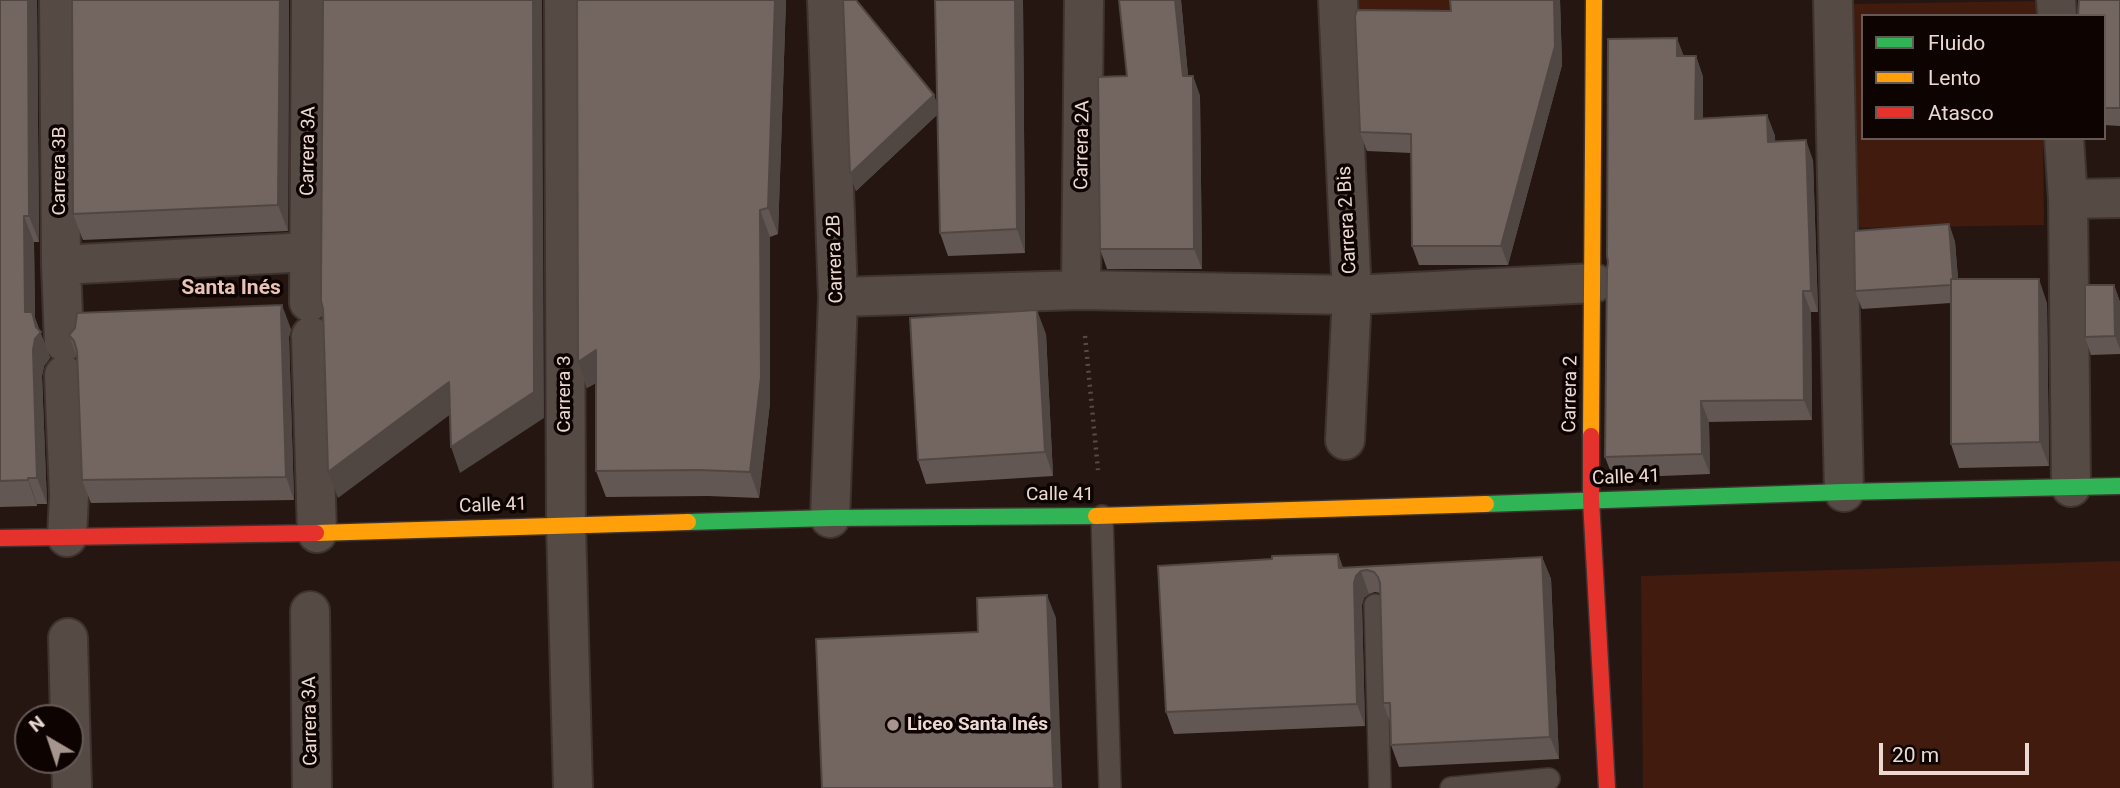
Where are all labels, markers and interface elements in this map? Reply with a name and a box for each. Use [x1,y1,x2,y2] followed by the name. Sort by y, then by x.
[1861,14,2106,140] legend
[1928,31,1985,55] text: Fluido
[1928,66,1981,90] text: Lento
[1071,100,1095,190] street label: Carrera 2A
[1928,101,1994,125] text: Atasco
[297,106,321,196] street label: Carrera 3A
[49,126,71,216] street label: Carrera 3B
[1334,165,1362,275] street label: Carrera 2 Bis
[823,214,849,304] street label: Carrera 2B
[181,276,281,302] district label: Santa Inés
[554,355,576,433] street label: Carrera 3
[1559,355,1583,433] street label: Carrera 2
[1592,465,1660,491] street label: Calle 41
[1026,484,1094,506] street label: Calle 41
[459,493,527,519] street label: Calle 41
[299,676,323,766] street label: Carrera 3A
[14,704,84,774] north arrow
[24,711,49,737] text: N
[907,714,1048,736] place label: Liceo Santa Inés
[885,717,901,733] marker: Liceo Santa Inés
[1882,728,2032,772] scale bar
[1892,743,1939,767] text: 20 m

